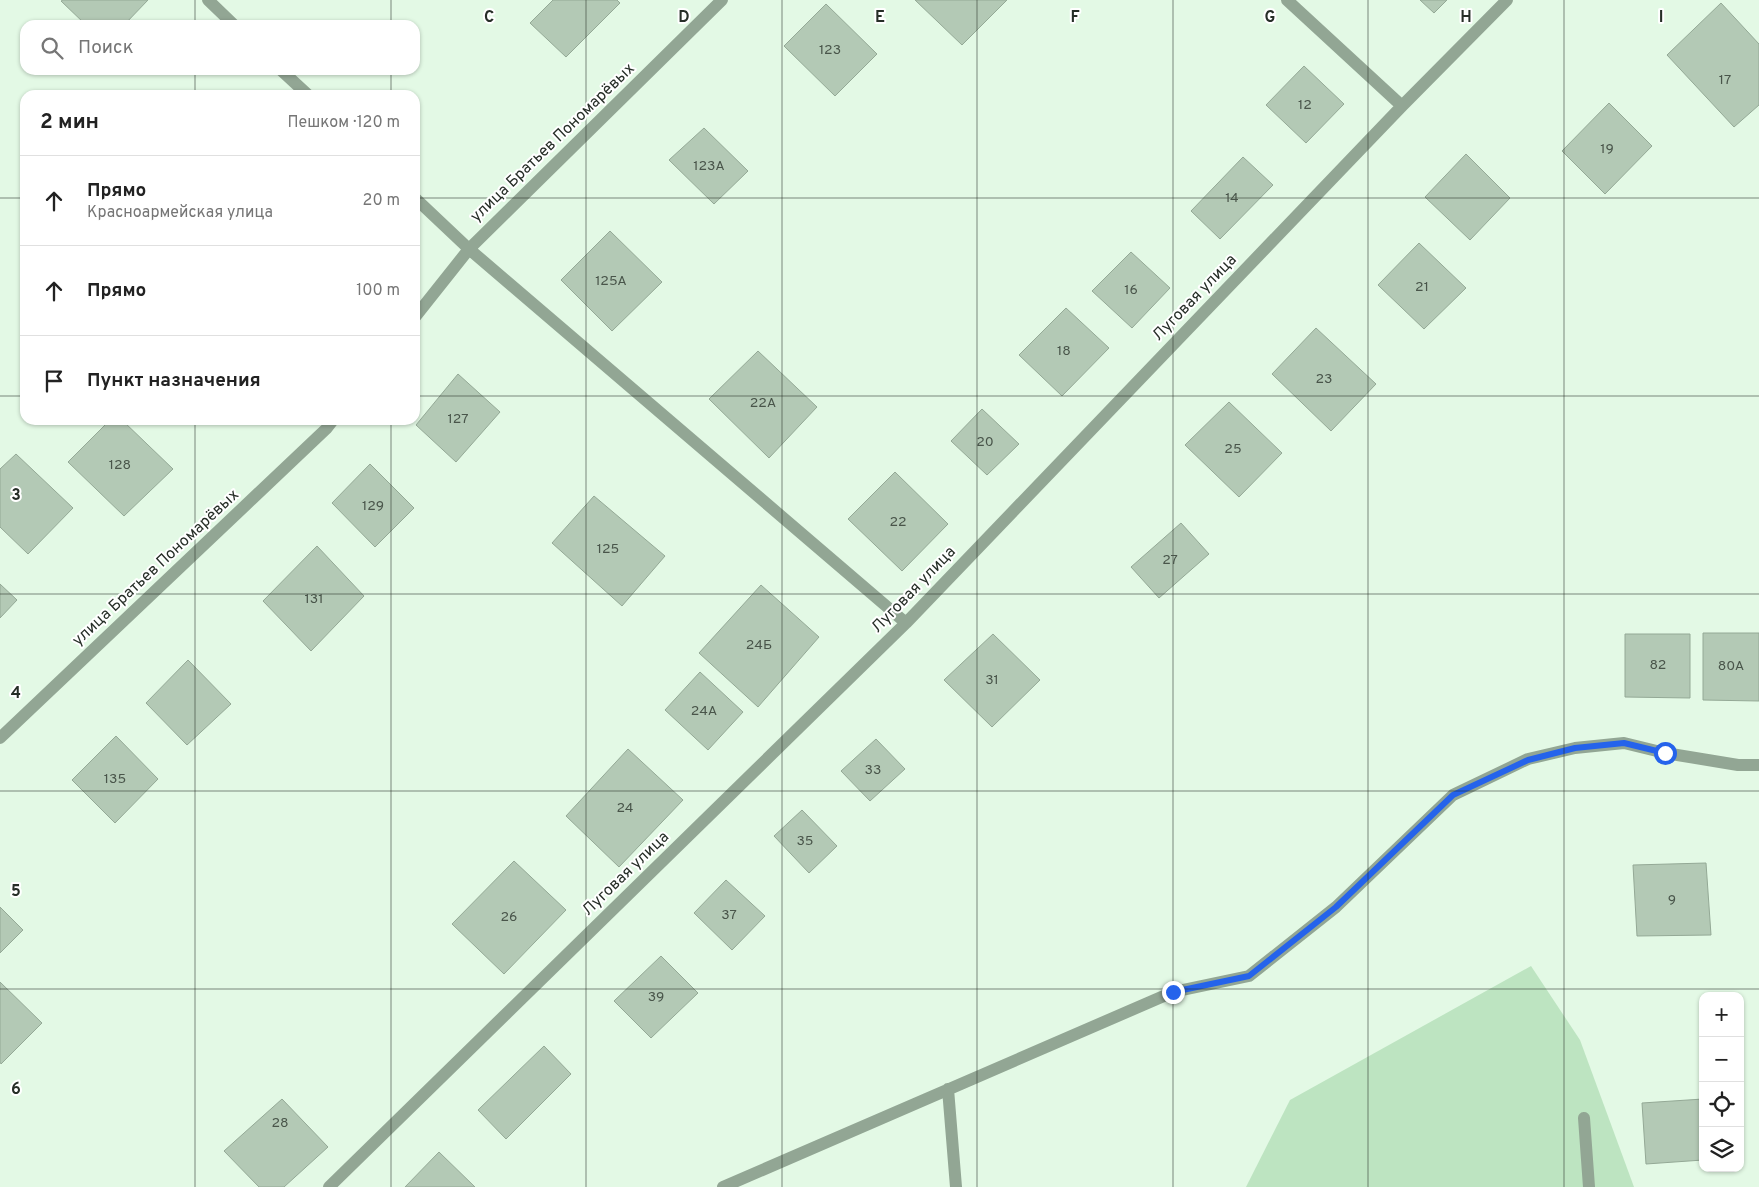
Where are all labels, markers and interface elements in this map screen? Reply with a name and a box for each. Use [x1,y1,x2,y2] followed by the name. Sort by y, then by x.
[484,8,494,28] text: C
[678,8,690,28] text: D
[875,8,885,28] text: E
[1070,8,1080,28] text: F
[1265,8,1275,28] text: G
[1460,8,1472,28] text: H
[1659,8,1663,28] text: I
[20,20,420,75] search box
[38,34,66,62] icon: search
[78,36,134,60] text: Поиск
[819,42,841,59] house number: 123
[467,59,639,227] street label: улица Братьев Пономарёвых
[1719,72,1731,89] house number: 17
[1298,97,1312,114] house number: 12
[40,109,99,136] text: 2 мин
[287,113,400,133] text: Пешком · 120 m
[1600,141,1614,158] house number: 19
[693,158,725,175] house number: 123А
[87,179,146,203] text: Прямо
[40,187,68,215] icon: ahead
[1225,190,1239,207] house number: 14
[363,191,400,211] text: 20 m
[87,203,273,223] text: Красноармейская улица
[1149,250,1241,346] street label: Луговая улица
[595,273,627,290] house number: 125А
[40,277,68,305] icon: ahead
[87,279,146,303] text: Прямо
[1415,279,1429,296] house number: 21
[356,281,400,301] text: 100 m
[1124,282,1138,299] house number: 16
[1057,343,1071,360] house number: 18
[40,367,68,395] icon: arrive
[87,369,261,393] text: Пункт назначения
[1316,371,1333,388] house number: 23
[750,395,776,412] house number: 22А
[448,411,468,428] house number: 127
[976,434,994,451] house number: 20
[1224,441,1242,458] house number: 25
[109,457,131,474] house number: 128
[68,485,244,651] street label: улица Братьев Пономарёвых
[11,486,21,506] text: 3
[362,498,384,515] house number: 129
[889,514,907,531] house number: 22
[597,541,619,558] house number: 125
[868,542,960,638] street label: Луговая улица
[1162,552,1178,569] house number: 27
[305,591,323,608] house number: 131
[746,637,772,654] house number: 24Б
[1650,657,1666,674] house number: 82
[1718,658,1744,675] house number: 80А
[985,672,999,689] house number: 31
[11,684,21,704] text: 4
[691,703,717,720] house number: 24А
[1654,742,1677,765] route start
[865,762,881,779] house number: 33
[104,771,126,788] house number: 135
[616,800,634,817] house number: 24
[578,828,674,920] street label: Луговая улица
[796,833,814,850] house number: 35
[11,882,21,902] text: 5
[1668,892,1676,909] house number: 9
[721,907,737,924] house number: 37
[501,909,517,926] house number: 26
[1162,981,1185,1004] route end
[648,989,664,1006] house number: 39
[1699,992,1744,1172] map controls
[1699,992,1744,1037] button: +
[1699,1037,1744,1082] button: −
[11,1080,21,1100] text: 6
[1699,1082,1744,1127] button: locate
[271,1115,289,1132] house number: 28
[1699,1127,1744,1172] button: layers

